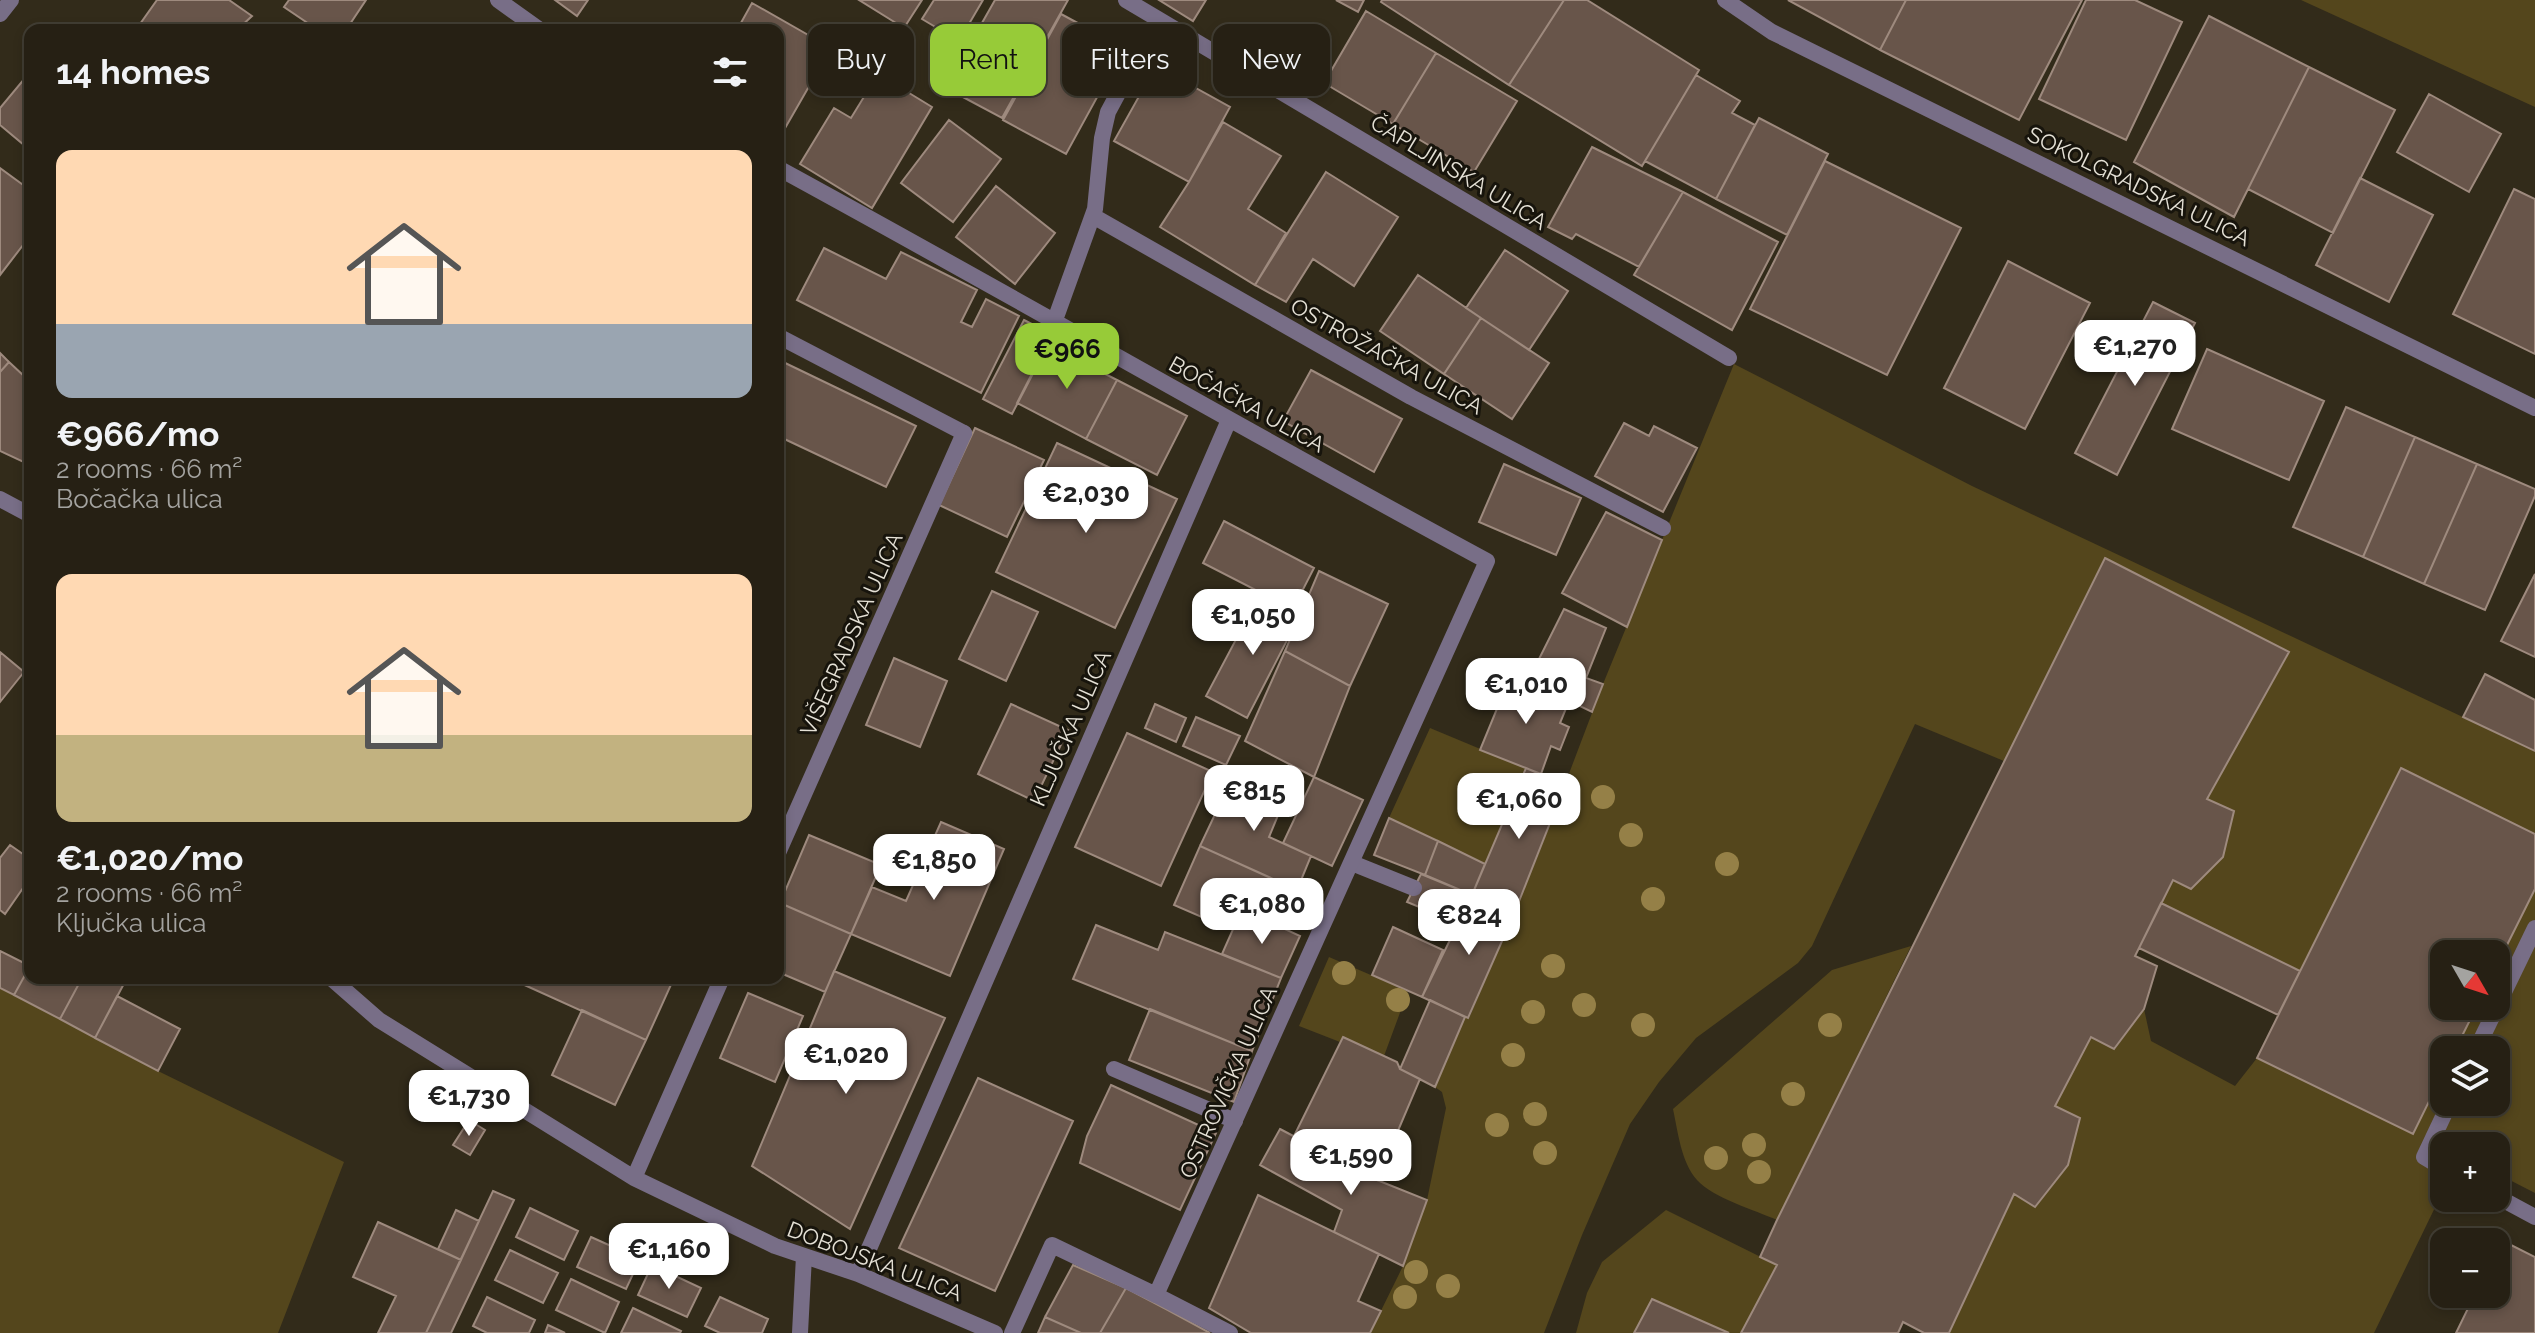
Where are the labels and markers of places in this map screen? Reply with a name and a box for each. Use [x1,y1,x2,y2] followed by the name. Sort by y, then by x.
[2070,320,2200,388] pin: €1,270
[1020,323,1114,391] pin: €966
[1021,467,1151,535] pin: €2,030
[1188,589,1318,657] pin: €1,050
[1461,658,1591,726] pin: €1,010
[1207,765,1301,833] pin: €815
[1454,773,1584,841] pin: €1,060
[869,834,999,902] pin: €1,850
[1197,878,1327,946] pin: €1,080
[1422,889,1516,957] pin: €824
[781,1028,911,1096] pin: €1,020
[404,1070,534,1138] pin: €1,730
[1286,1129,1416,1197] pin: €1,590
[604,1223,734,1291] pin: €1,160

